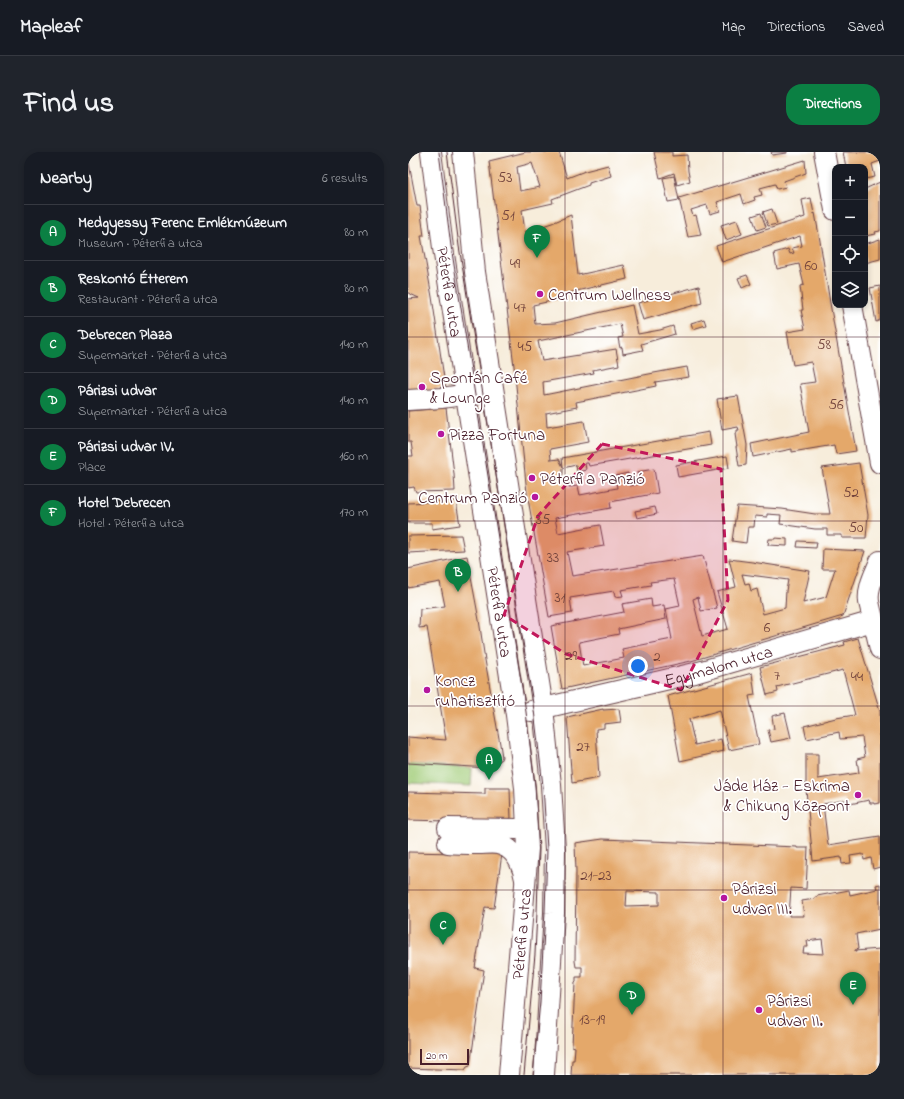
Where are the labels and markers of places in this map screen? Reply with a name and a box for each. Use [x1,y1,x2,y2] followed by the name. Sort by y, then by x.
[524,225,550,258] pin: F
[548,283,671,308] place label: Centrum Wellness
[535,289,545,299] marker: Centrum Wellness
[430,366,528,413] place label: Spontán Café & Lounge
[417,382,427,392] marker: Spontán Café & Lounge
[449,423,545,448] place label: Pizza Fortuna
[436,429,446,439] marker: Pizza Fortuna
[540,467,645,492] place label: Péterfia Panzió
[527,473,537,483] marker: Péterfia Panzió
[418,486,527,511] place label: Centrum Panzió
[530,492,540,502] marker: Centrum Panzió
[445,559,471,592] pin: B
[435,669,515,714] place label: Koncz ruhatisztító
[422,685,432,695] marker: Koncz ruhatisztító
[476,747,502,780] pin: A
[714,774,850,821] place label: Jáde Ház - Eskrima & Chikung Központ
[853,790,863,800] marker: Jáde Ház - Eskrima & Chikung Központ
[732,877,792,922] place label: Párizsi udvar III.
[719,893,729,903] marker: Párizsi udvar III.
[430,912,456,945] pin: C
[840,972,866,1005] pin: E
[619,982,645,1015] pin: D
[767,989,823,1034] place label: Párizsi udvar II.
[754,1005,764,1015] marker: Párizsi udvar II.

